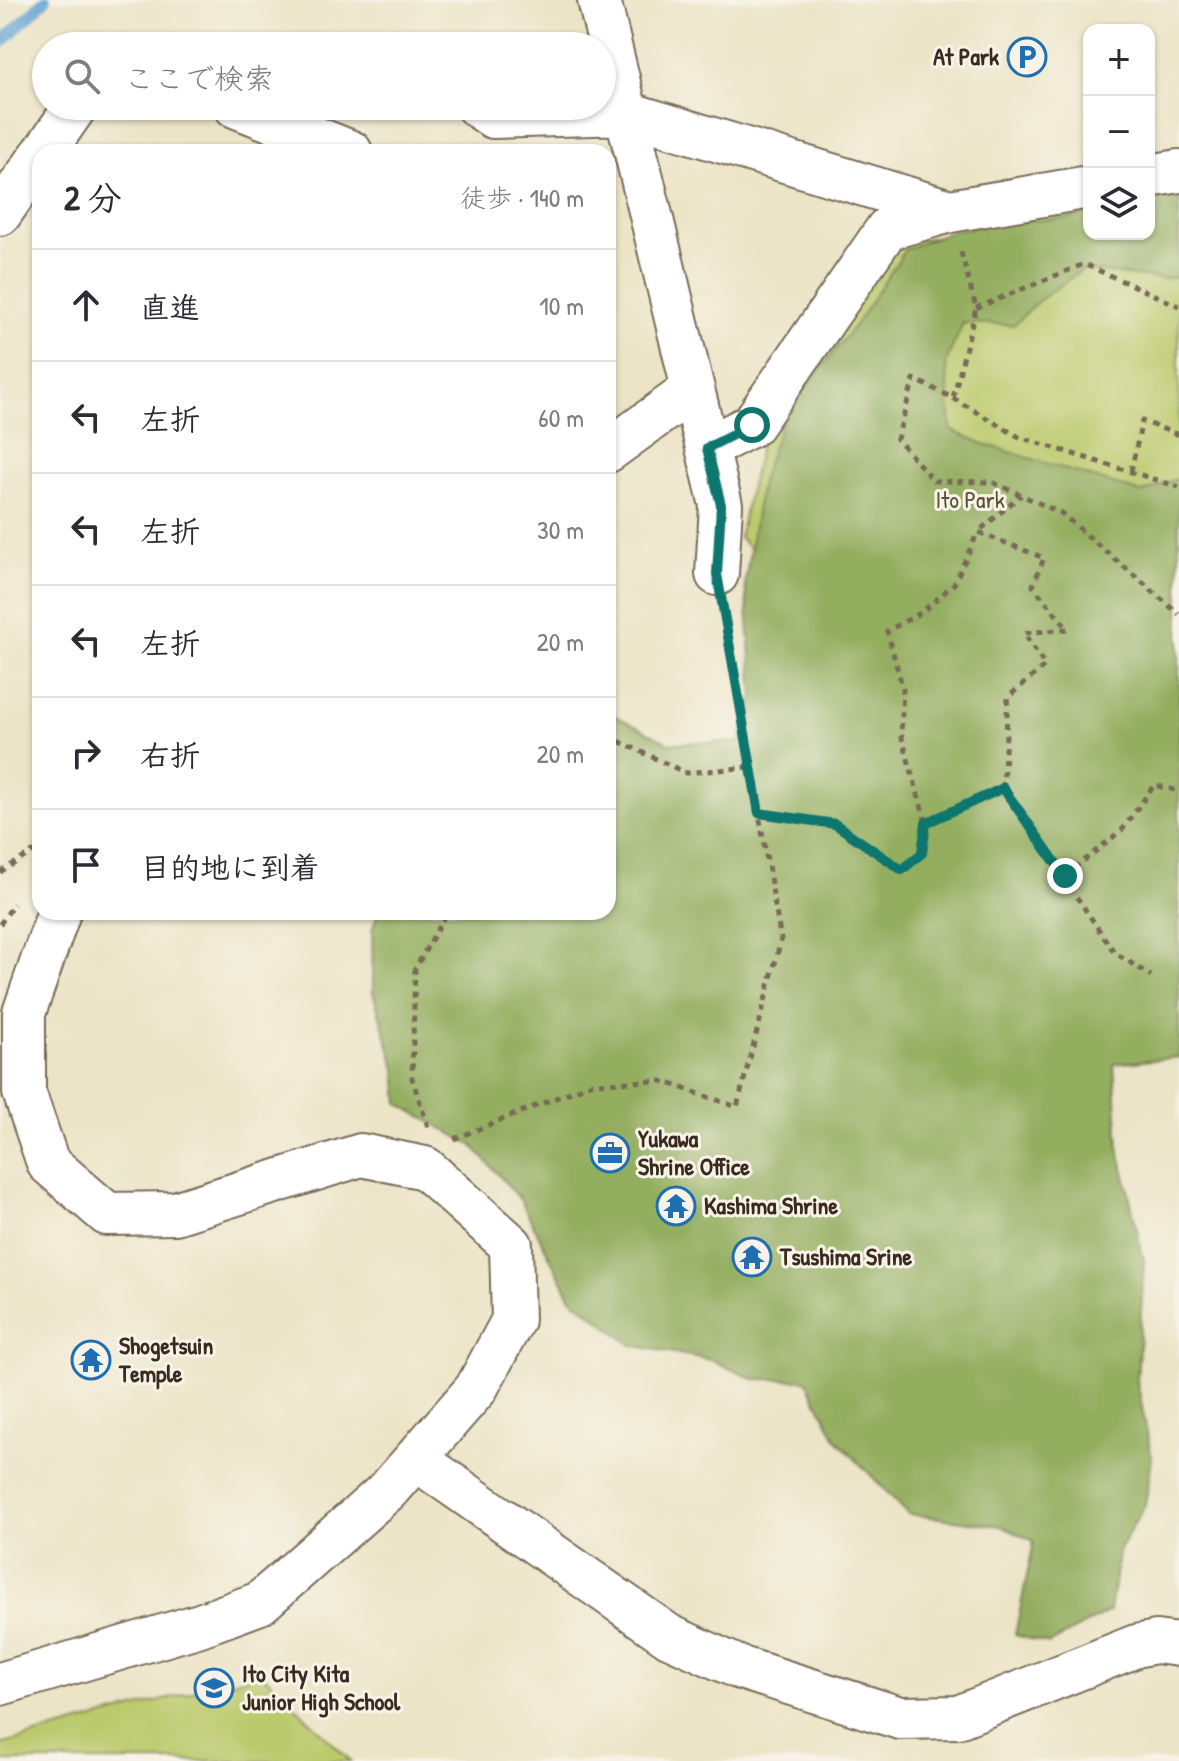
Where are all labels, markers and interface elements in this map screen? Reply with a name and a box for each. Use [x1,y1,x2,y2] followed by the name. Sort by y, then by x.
[1083,24,1155,240] map controls
[1083,24,1155,96] button: +
[32,32,616,120] search box
[1006,36,1048,78] parking icon: At Park
[933,40,999,72] place label: At Park
[60,54,104,98] icon: search
[124,58,274,98] text: ここで検索
[1083,96,1155,168] button: −
[1083,168,1155,240] button: layers
[64,175,122,221] text: 2 分
[460,180,584,215] text: 徒歩 · 140 m
[64,283,108,327] icon: ahead
[140,287,200,327] text: 直進
[539,288,584,323] text: 10 m
[64,395,108,439] icon: left
[140,399,200,439] text: 左折
[538,400,584,435] text: 60 m
[734,407,770,443] route start
[935,483,1005,515] park label: Ito Park
[64,507,108,551] icon: left
[140,511,200,551] text: 左折
[537,512,584,547] text: 30 m
[64,619,108,663] icon: left
[140,623,200,663] text: 左折
[537,624,584,659] text: 20 m
[64,731,108,775] icon: right
[140,735,200,775] text: 右折
[537,736,584,771] text: 20 m
[64,843,108,887] icon: arrive
[140,847,320,887] text: 目的地に到着
[1047,858,1083,894] route end
[638,1122,750,1182] place label: Yukawa Shrine Office
[589,1132,631,1174] office icon: Yukawa Shrine Office
[655,1185,697,1227] temple icon: Kashima Shrine
[704,1189,838,1221] place label: Kashima Shrine
[731,1236,773,1278] temple icon: Tsushima Srine
[779,1240,912,1272] place label: Tsushima Srine
[118,1329,213,1390] place label: Shogetsuin Temple
[70,1339,112,1381] temple icon: Shogetsuin Temple
[242,1657,401,1718] place label: Ito City Kita Junior High School
[193,1667,235,1709] school or university icon: Ito City Kita Junior High School

